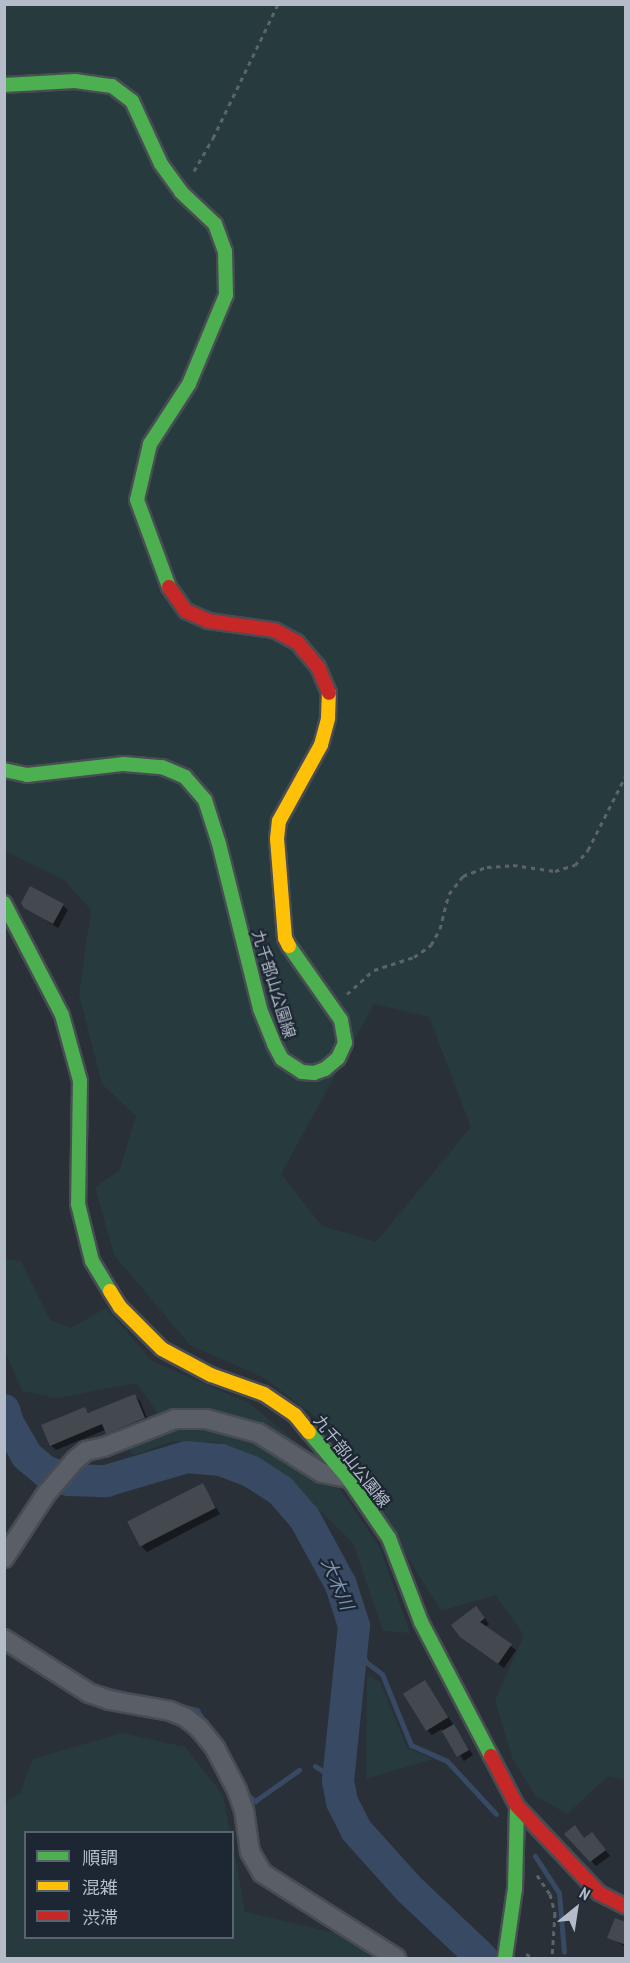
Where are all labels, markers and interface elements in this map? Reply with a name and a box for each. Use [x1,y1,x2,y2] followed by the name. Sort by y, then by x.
[248,928,300,1040] street label: 九千部山公園線
[310,1411,394,1511] street label: 九千部山公園線
[317,1555,357,1613] water label: 大木川
[24,1831,234,1939] legend
[82,1846,118,1869] text: 順調
[82,1876,118,1899] text: 混雑
[546,1879,606,1939] north arrow
[576,1883,594,1904] text: N
[82,1906,118,1929] text: 渋滞

